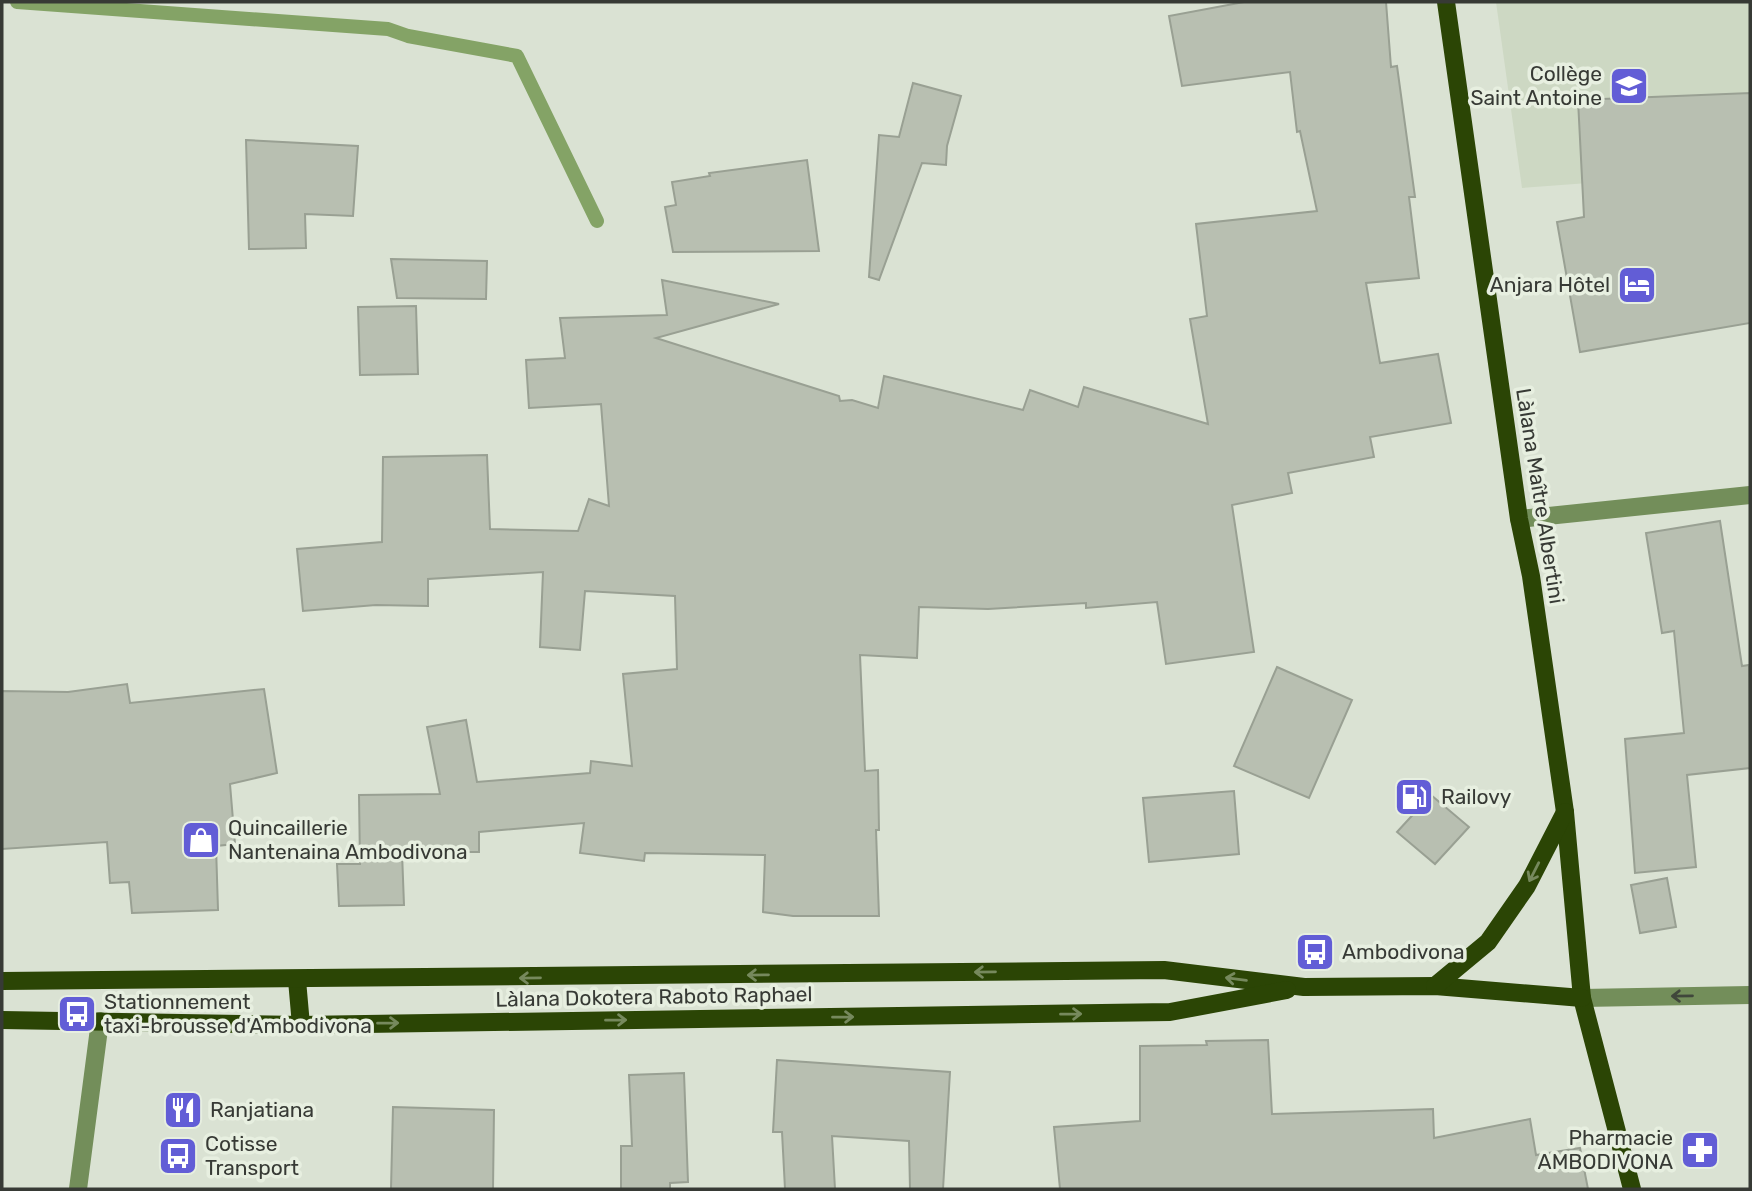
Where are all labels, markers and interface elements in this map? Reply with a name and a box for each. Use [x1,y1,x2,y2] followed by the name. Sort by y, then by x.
[1470,61,1602,110] place label: Collège Saint Antoine
[1608,65,1650,107] school or university icon: Collège Saint Antoine
[1616,264,1658,306] hotel icon: Anjara Hôtel
[1490,272,1610,297] place label: Anjara Hôtel
[1511,386,1570,605] street label: Làlana Maître Albertini
[1393,776,1435,818] fuel station icon: Railovy
[1441,784,1512,809] place label: Railovy
[228,815,468,864] place label: Quincaillerie Nantenaina Ambodivona
[180,819,222,861] shop icon: Quincaillerie Nantenaina Ambodivona
[1527,861,1541,882] one-way arrow
[1294,931,1336,973] bus stop icon: Ambodivona
[1342,939,1464,964] place label: Ambodivona
[974,965,997,979] one-way arrow
[746,968,769,982] one-way arrow
[519,971,542,984] one-way arrow
[1226,972,1248,985] one-way arrow
[495,981,813,1012] street label: Làlana Dokotera Raboto Raphael
[104,989,372,1038] place label: Stationnement taxi-brousse d'Ambodivona
[1671,989,1694,1003] one-way arrow
[56,993,98,1035] bus stop icon: Stationnement taxi-brousse d'Ambodivona
[1059,1007,1082,1021] one-way arrow
[832,1010,855,1024] one-way arrow
[604,1013,627,1027] one-way arrow
[377,1017,400,1030] one-way arrow
[162,1089,204,1131] restaurant icon: Ranjatiana
[210,1097,314,1122] place label: Ranjatiana
[1538,1125,1673,1174] place label: Pharmacie AMBODIVONA
[1679,1129,1721,1171] pharmacy icon: Pharmacie AMBODIVONA
[205,1131,299,1180] place label: Cotisse Transport
[157,1135,199,1177] bus stop icon: Cotisse Transport

